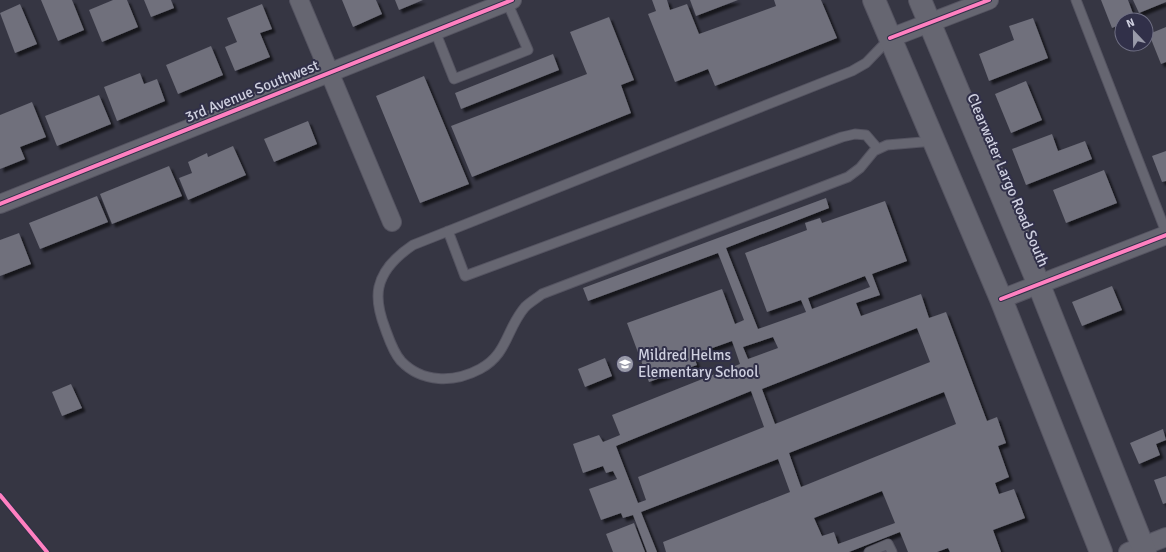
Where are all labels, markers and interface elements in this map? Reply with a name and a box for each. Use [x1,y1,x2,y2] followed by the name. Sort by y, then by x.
[1114,12,1154,52] north arrow
[1124,16,1136,31] text: N
[183,56,321,126] street label: 3rd Avenue Southwest
[963,91,1053,269] street label: Clearwater Largo Road South
[638,346,759,381] place label: Mildred Helms Elementary School
[615,354,635,374] school or university icon: Mildred Helms Elementary School

